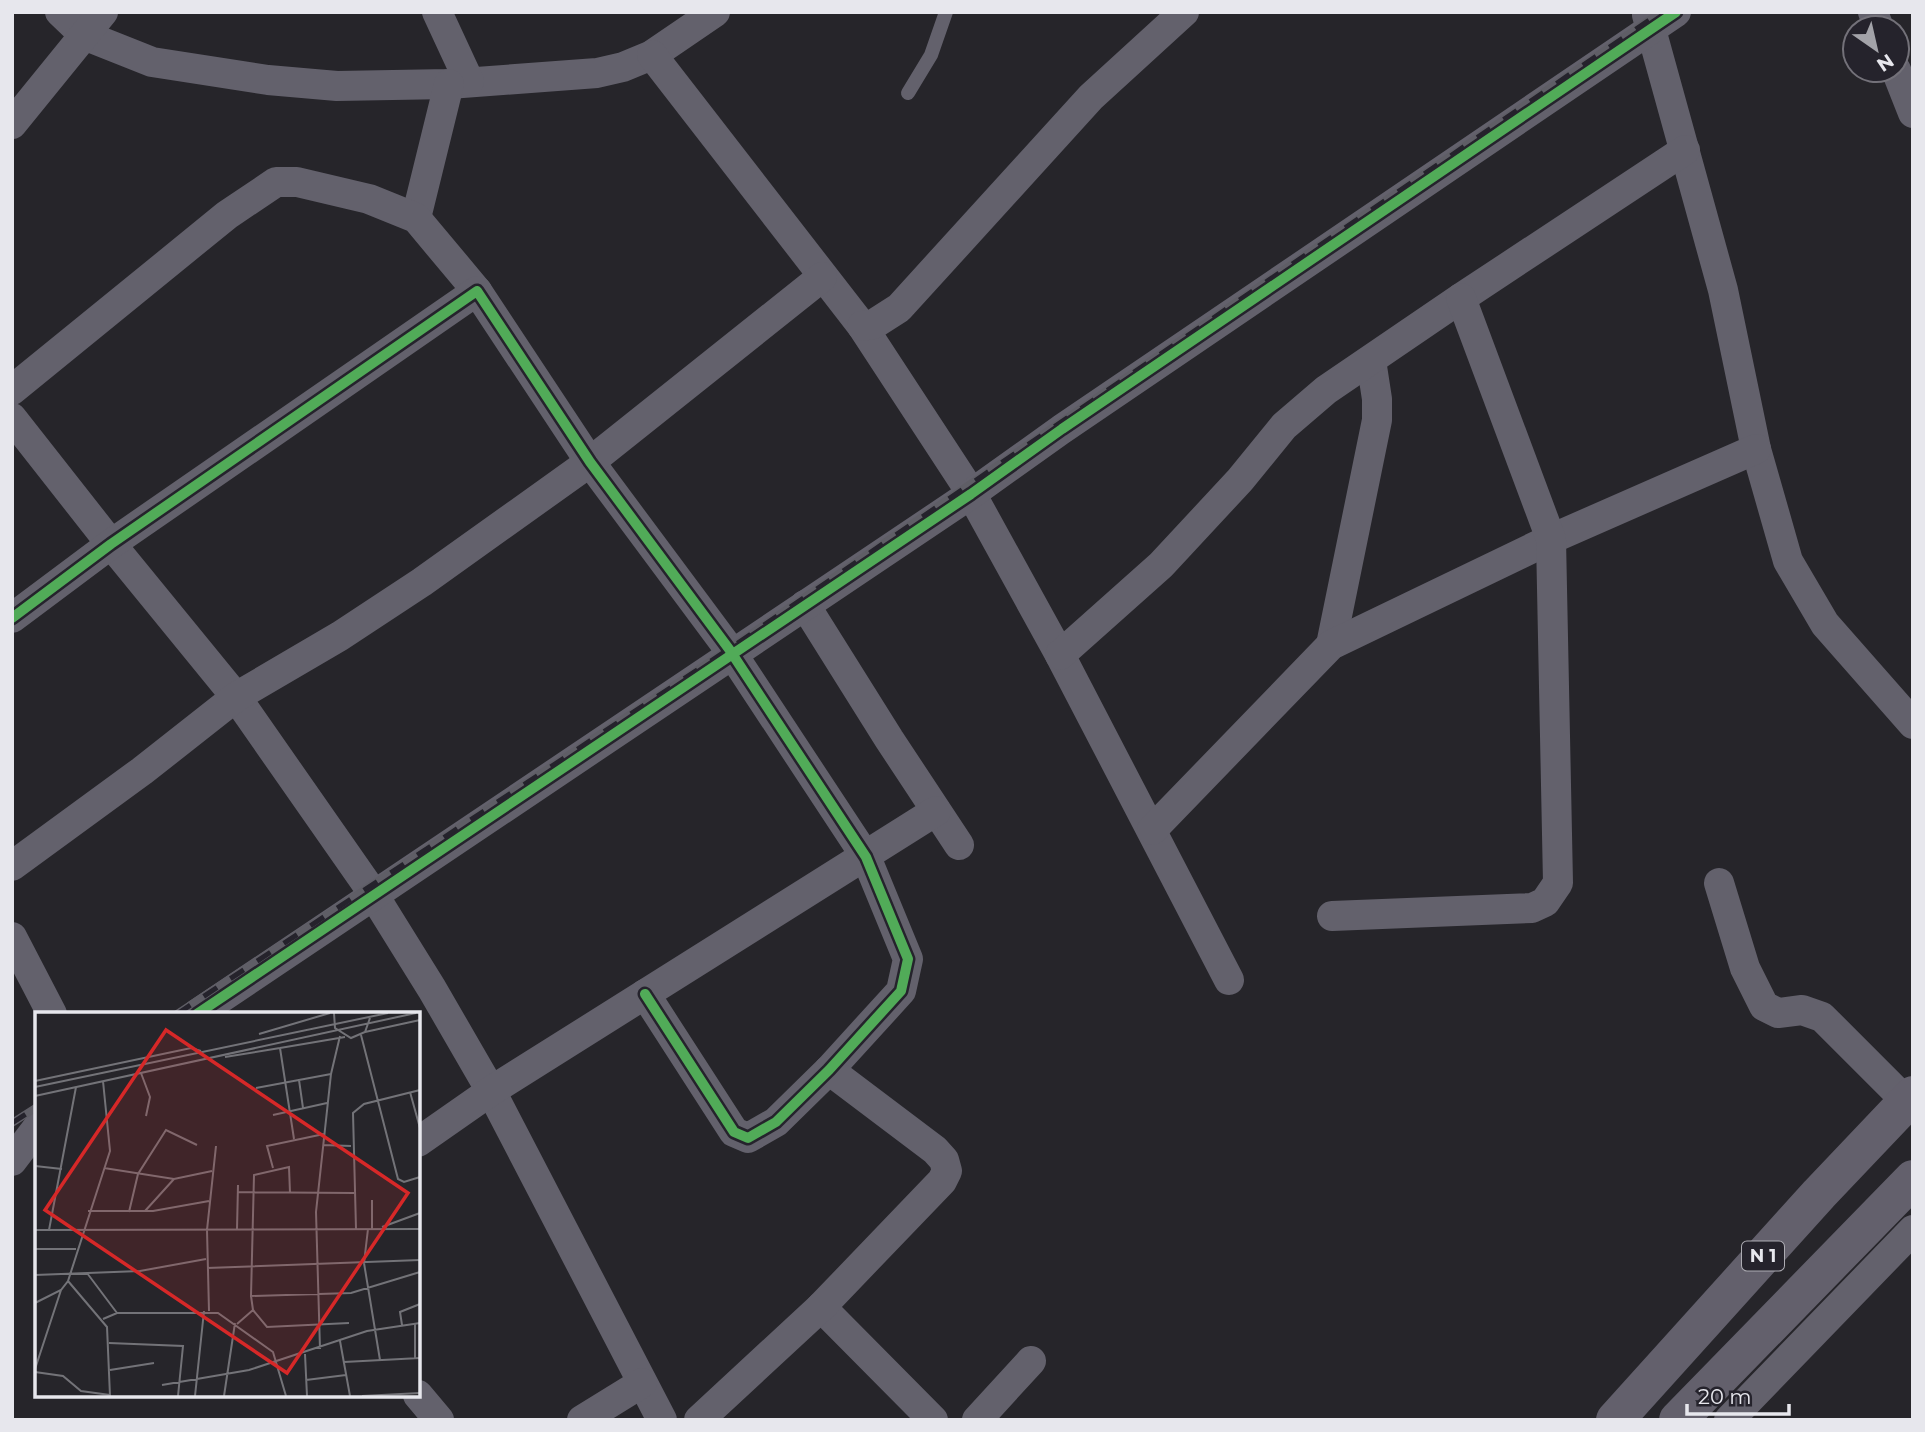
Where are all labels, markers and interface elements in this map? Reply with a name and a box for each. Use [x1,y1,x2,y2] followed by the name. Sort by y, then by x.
[1841,14,1911,84] north arrow
[1872,49,1898,77] text: N
[35,1012,420,1397] inset map
[1742,1241,1784,1270] road number: N 1
[1687,1372,1788,1416] scale bar
[1698,1384,1752,1409] text: 20 m

